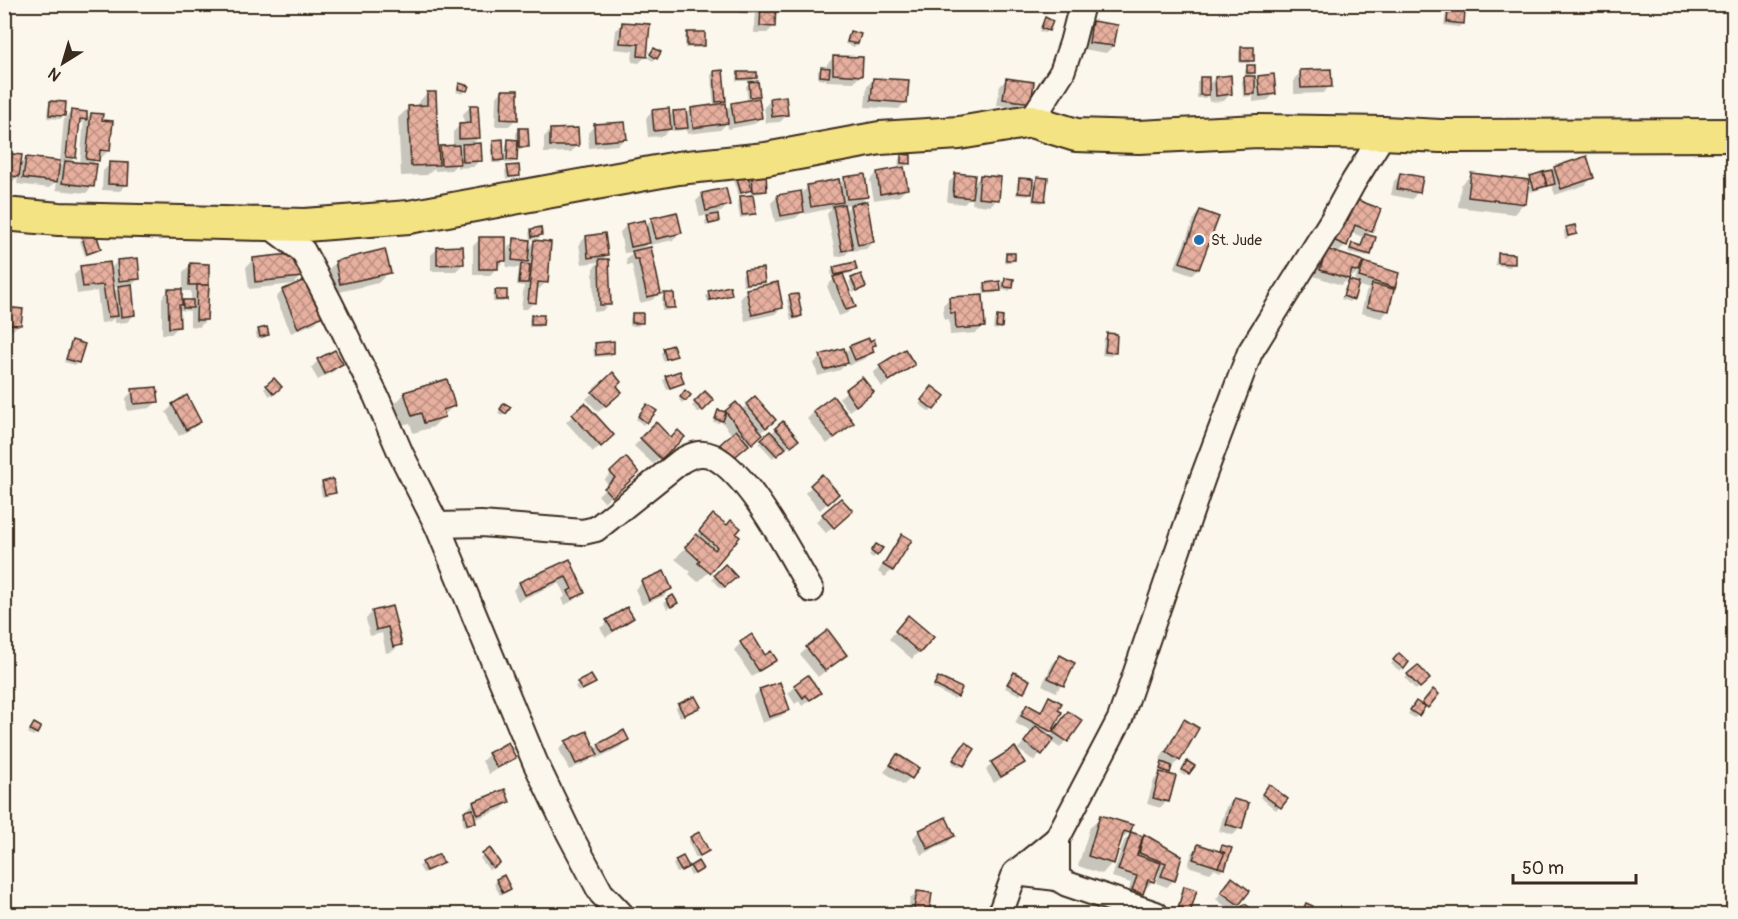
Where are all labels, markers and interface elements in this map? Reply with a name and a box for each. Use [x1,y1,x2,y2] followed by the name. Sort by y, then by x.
[33,33,93,93] north arrow
[44,63,65,85] text: N
[1211,231,1263,250] place label: St. Jude
[1192,233,1206,247] marker: St. Jude
[1513,847,1636,885] scale bar
[1522,857,1564,880] text: 50 m

